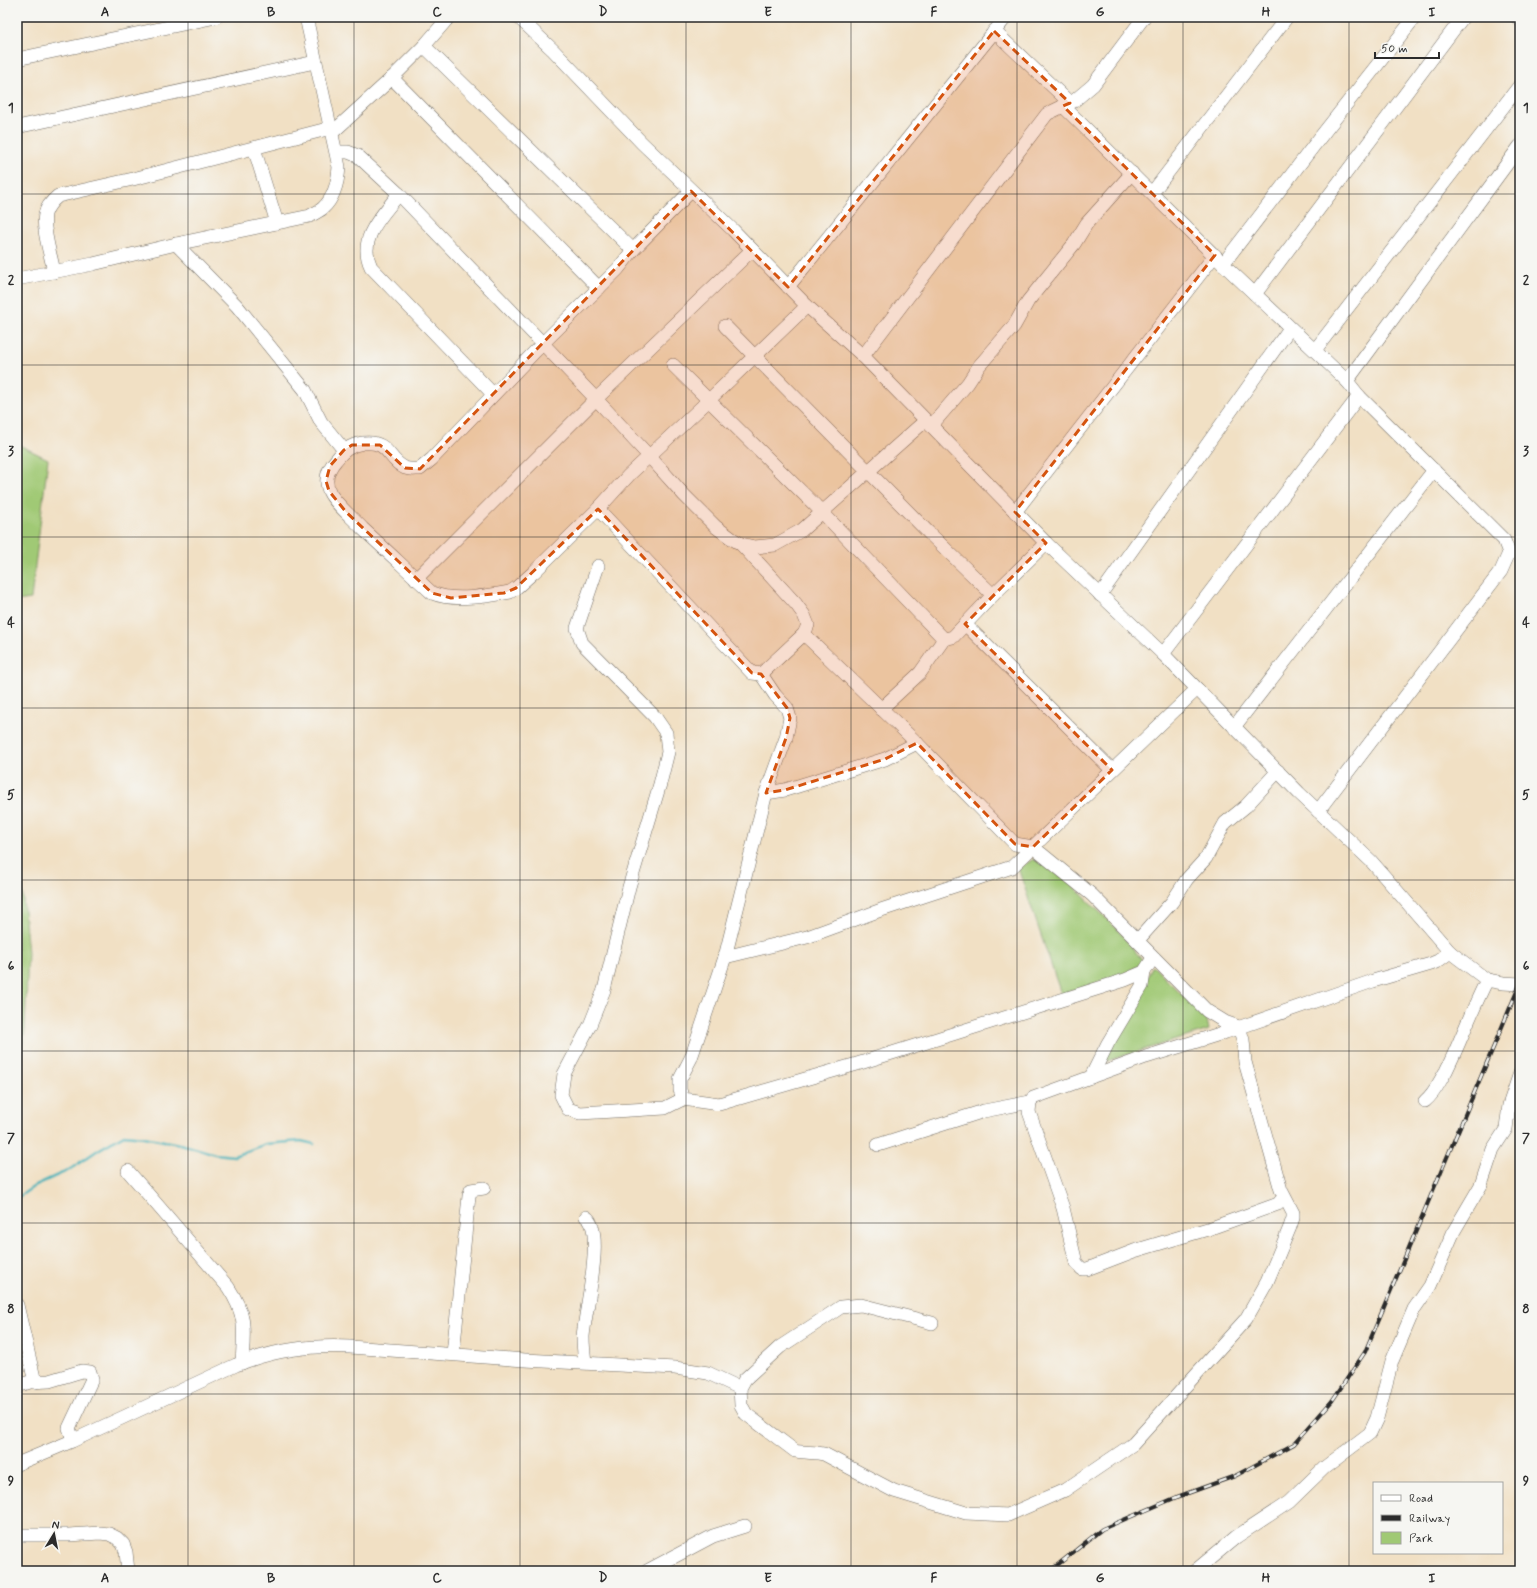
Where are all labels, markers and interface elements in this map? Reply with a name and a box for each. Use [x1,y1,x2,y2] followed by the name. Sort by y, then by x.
[101,4,109,21] text: A
[267,4,276,21] text: B
[432,4,442,21] text: C
[599,4,608,21] text: D
[764,4,772,21] text: E
[931,4,938,21] text: F
[1096,4,1105,21] text: G
[1262,4,1271,21] text: H
[1429,4,1436,21] text: I
[1375,34,1439,60] scale bar
[1381,41,1408,57] text: 50 m
[8,100,14,117] text: 1
[1523,100,1529,117] text: 1
[8,272,15,289] text: 2
[1523,272,1530,289] text: 2
[8,443,14,460] text: 3
[1523,443,1529,460] text: 3
[7,615,15,632] text: 4
[1522,615,1530,632] text: 4
[7,787,15,804] text: 5
[1522,787,1530,804] text: 5
[8,958,15,975] text: 6
[1523,958,1530,975] text: 6
[7,1130,15,1147] text: 7
[1522,1130,1530,1147] text: 7
[7,1301,15,1318] text: 8
[1522,1301,1530,1318] text: 8
[8,1473,15,1490] text: 9
[1523,1473,1530,1490] text: 9
[1373,1482,1503,1554] legend
[1409,1491,1433,1507] text: Road
[1409,1511,1451,1527] text: Railway
[34,1514,74,1554] north arrow
[51,1518,60,1533] text: N
[1409,1531,1433,1547] text: Park
[101,1570,109,1587] text: A
[267,1570,276,1587] text: B
[432,1570,442,1587] text: C
[599,1570,608,1587] text: D
[764,1570,772,1587] text: E
[931,1570,938,1587] text: F
[1096,1570,1105,1587] text: G
[1262,1570,1271,1587] text: H
[1429,1570,1436,1587] text: I

